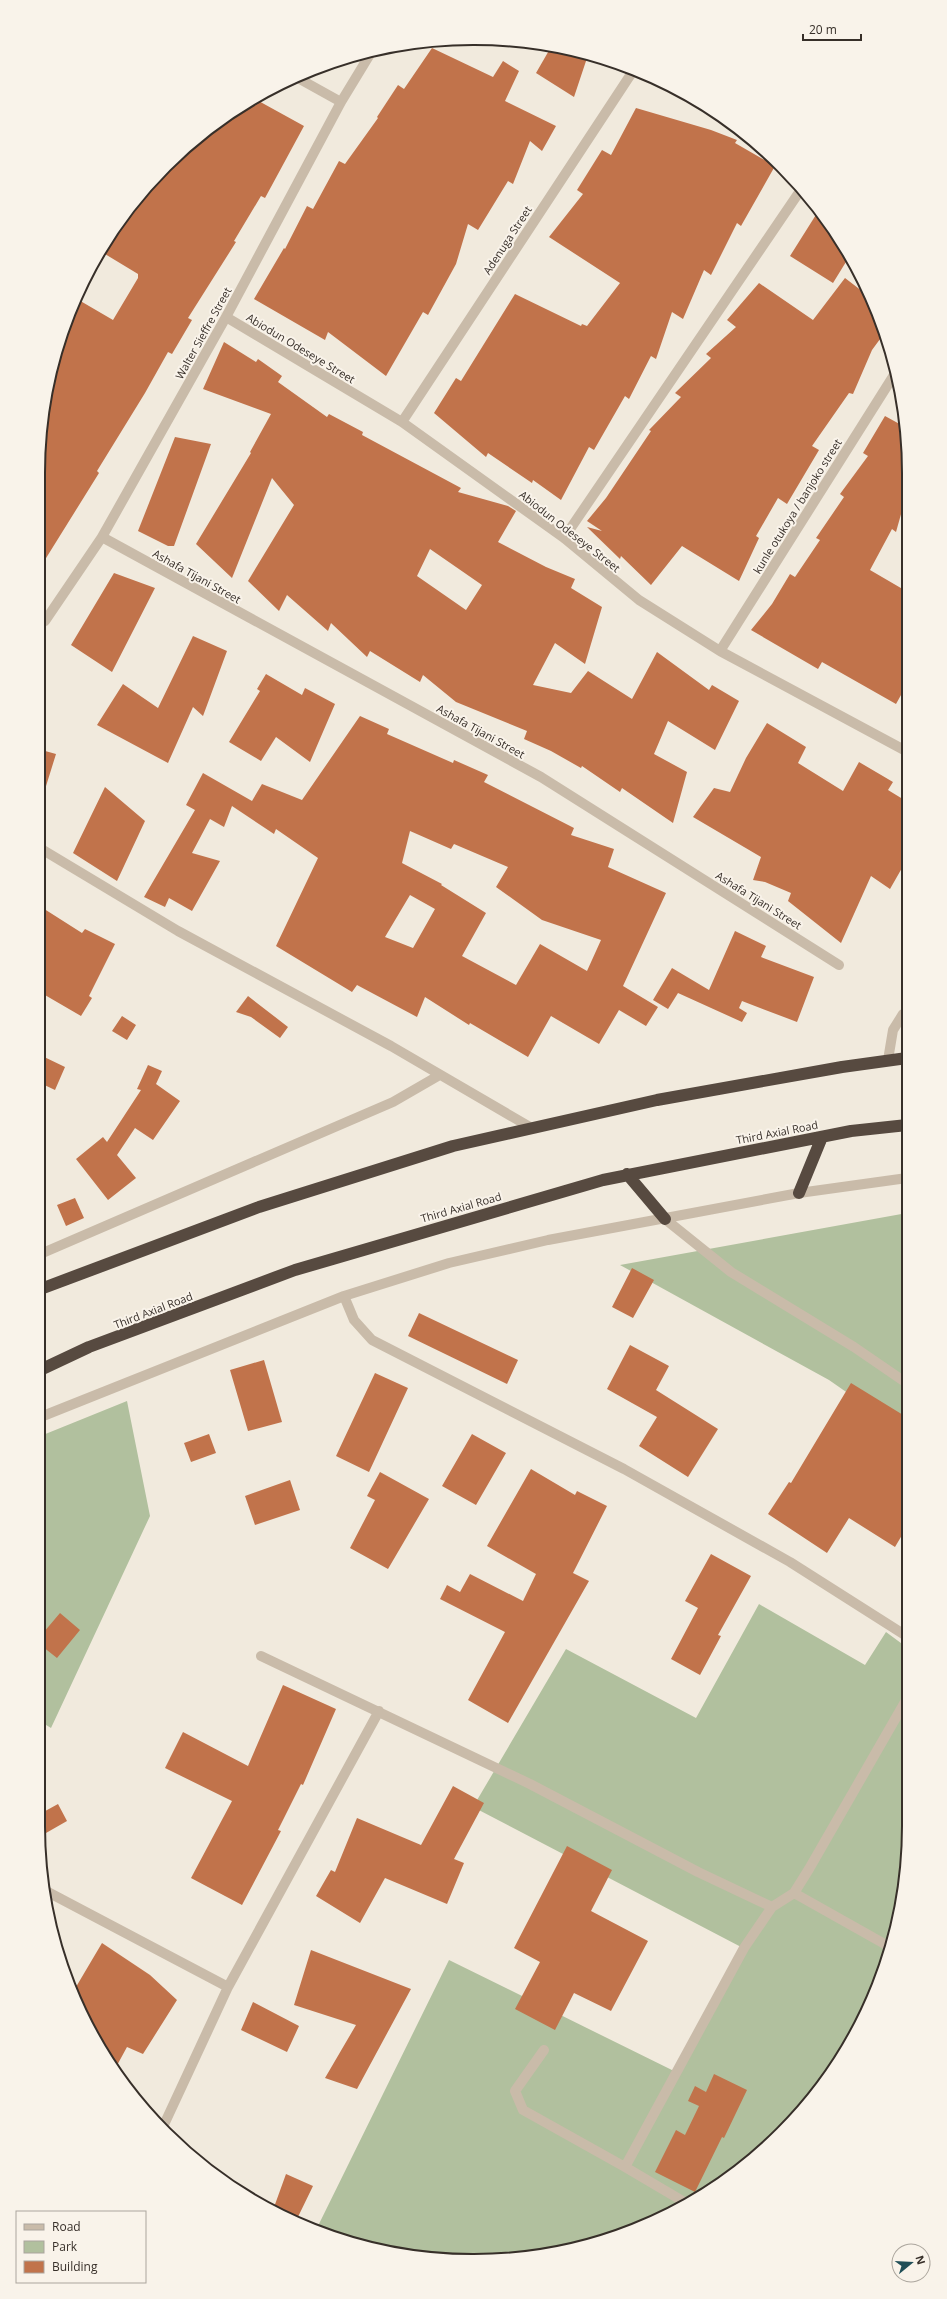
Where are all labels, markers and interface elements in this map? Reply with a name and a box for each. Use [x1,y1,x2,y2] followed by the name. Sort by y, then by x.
[803,16,861,42] scale bar
[809,21,837,38] text: 20 m
[479,203,535,277] street label: Adenuga Street
[171,284,235,382] street label: Walter Sieffre Street
[244,310,358,386] street label: Abiodun Odeseye Street
[749,436,845,576] street label: kunle otukoya / banjoko street
[516,487,624,575] street label: Abiodun Odeseye Street
[150,546,244,606] street label: Ashafa Tijani Street
[434,701,528,761] street label: Ashafa Tijani Street
[713,868,805,933] street label: Ashafa Tijani Street
[735,1117,819,1147] street label: Third Axial Road
[419,1188,503,1226] street label: Third Axial Road
[111,1288,195,1332] street label: Third Axial Road
[16,2211,146,2283] legend
[52,2218,81,2235] text: Road
[52,2238,78,2255] text: Park
[891,2243,931,2283] north arrow
[912,2253,930,2266] text: N
[52,2258,98,2275] text: Building

